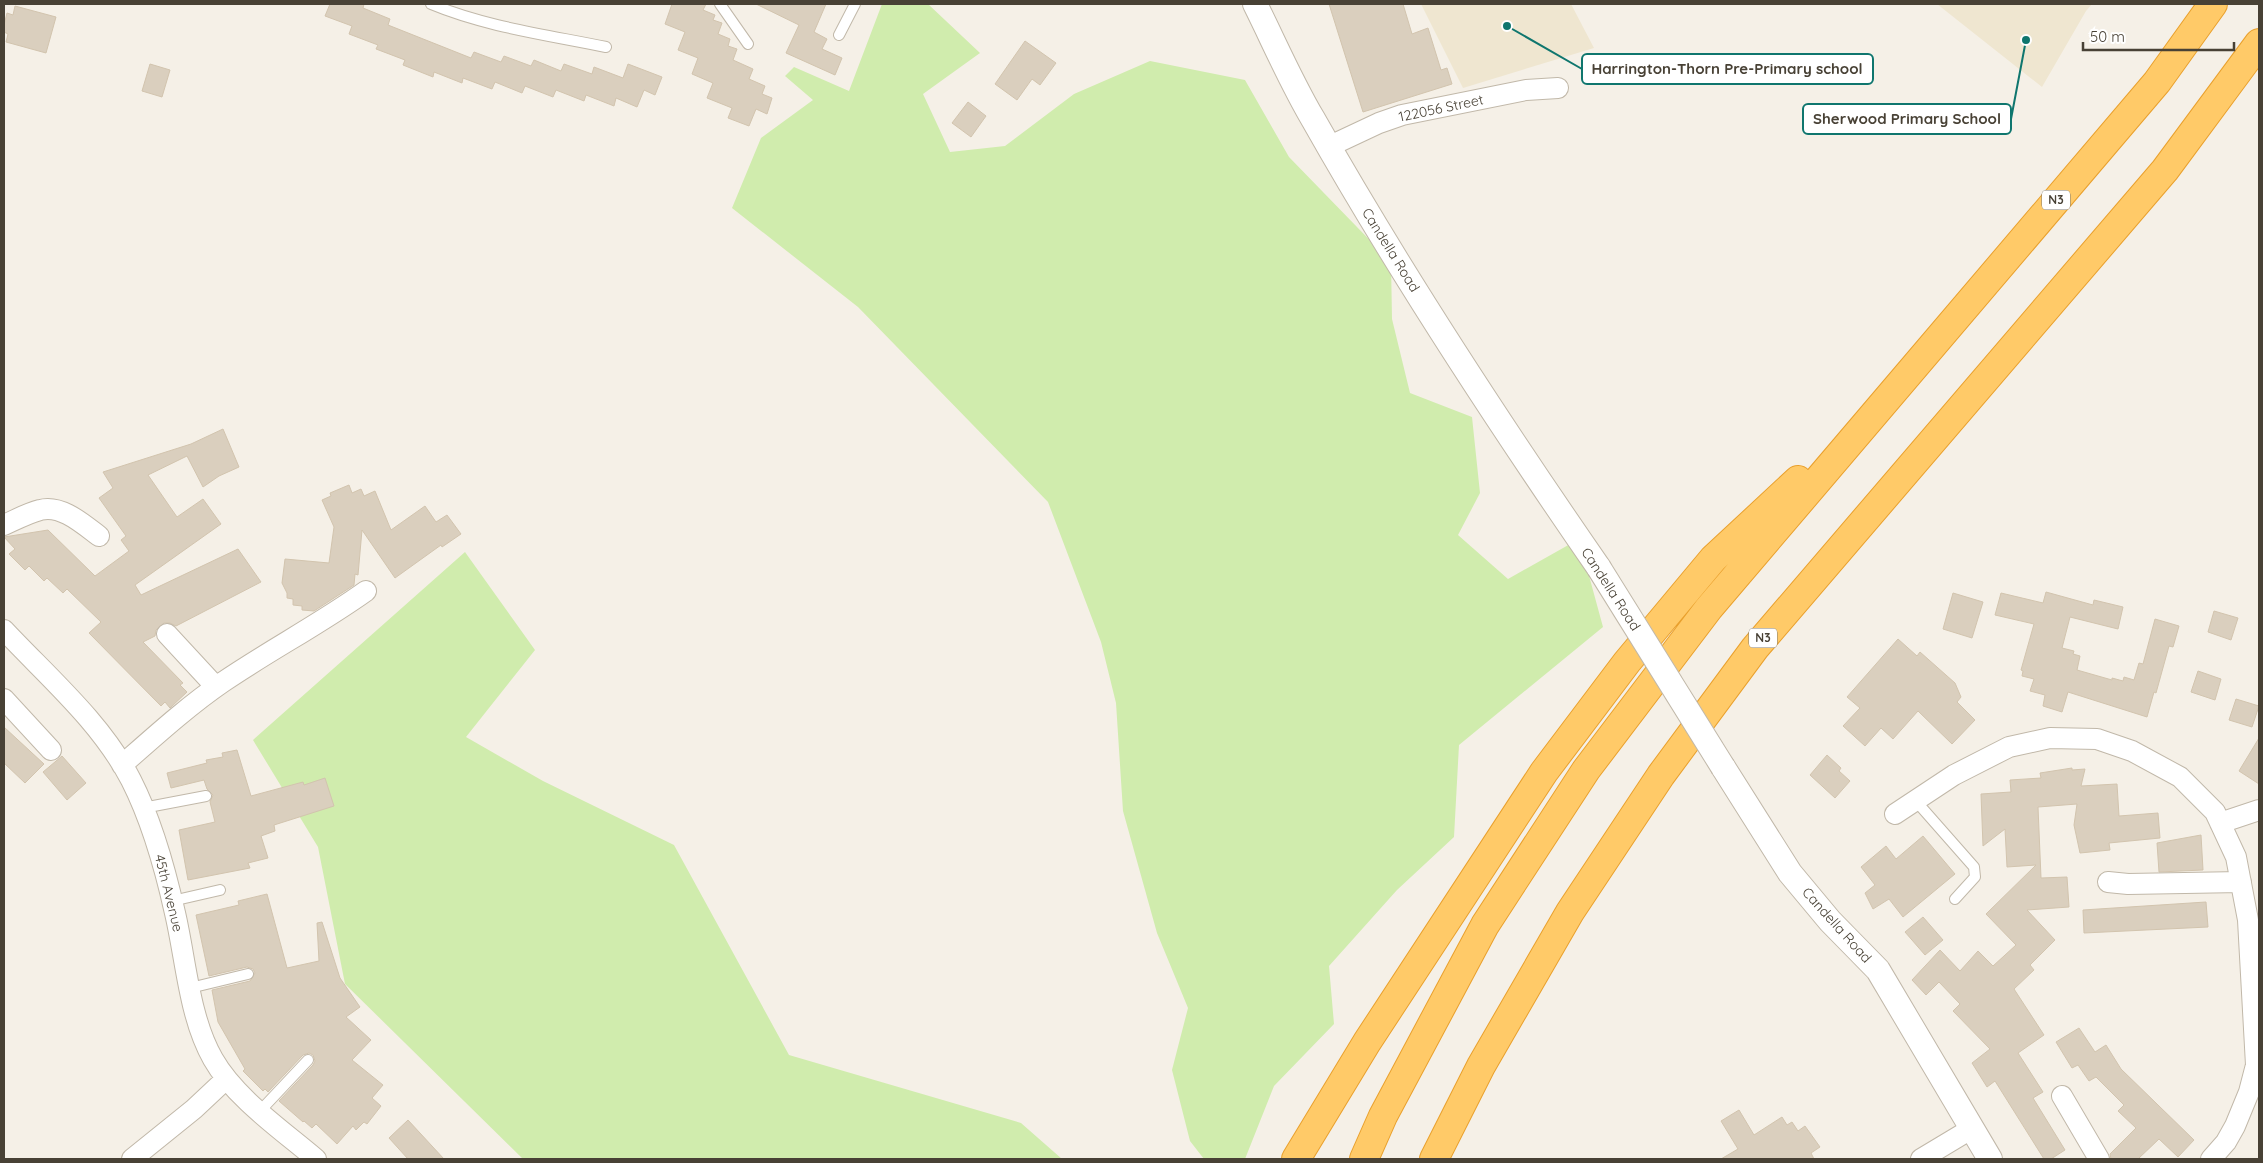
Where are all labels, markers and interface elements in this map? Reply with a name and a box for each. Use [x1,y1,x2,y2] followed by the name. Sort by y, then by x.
[2083,20,2234,52] scale bar
[2090,27,2125,46] text: 50 m
[1582,54,1873,84] callout: Harrington-Thorn Pre-Primary school
[1591,59,1863,78] text: Harrington-Thorn Pre-Primary school
[1397,90,1485,126] street label: 122056 Street
[1803,104,2011,134] callout: Sherwood Primary School
[1813,109,2001,128] text: Sherwood Primary School
[2042,190,2070,210] road number: N3
[1358,205,1424,295] street label: Candella Road
[1577,544,1645,634] street label: Candella Road
[1749,628,1777,648] road number: N3
[151,852,187,934] street label: 45th Avenue
[1798,883,1876,967] street label: Candella Road

